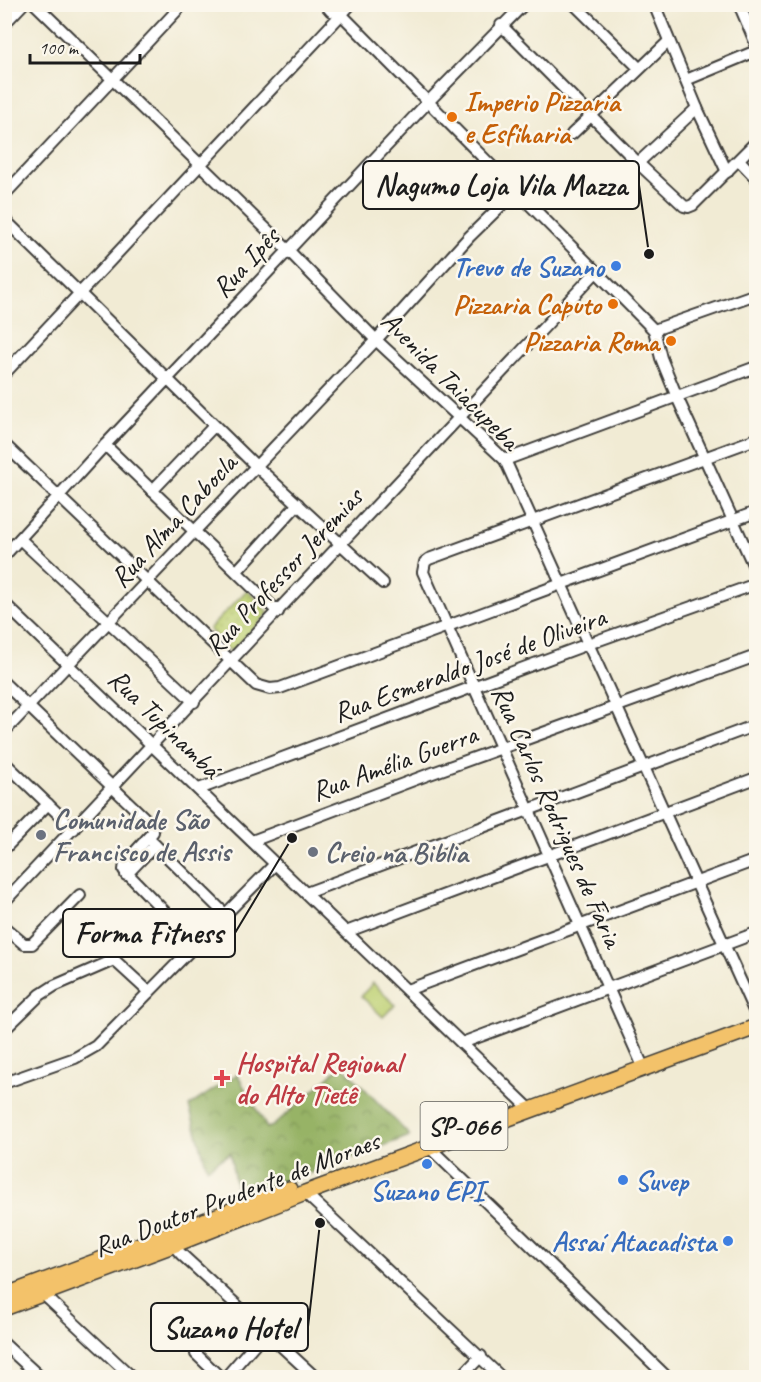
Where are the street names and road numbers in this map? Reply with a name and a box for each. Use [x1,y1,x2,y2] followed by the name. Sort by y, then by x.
[204,218,288,305] street label: Rua Ipês
[374,304,529,459] street label: Avenida Taiacupeba
[102,444,246,595] street label: Rua Alma Cabocla
[197,478,372,663] street label: Rua Professor Jeremias
[328,598,612,730] street label: Rua Esmeraldo José de Oliveira
[101,661,230,788] street label: Rua Tupinambá
[484,680,632,955] street label: Rua Carlos Rodrigues de Faria
[306,716,484,809] street label: Rua Amélia Guerra
[420,1102,508,1150] road number: SP-066
[88,1122,386,1264] street label: Rua Doutor Prudente de Moraes

